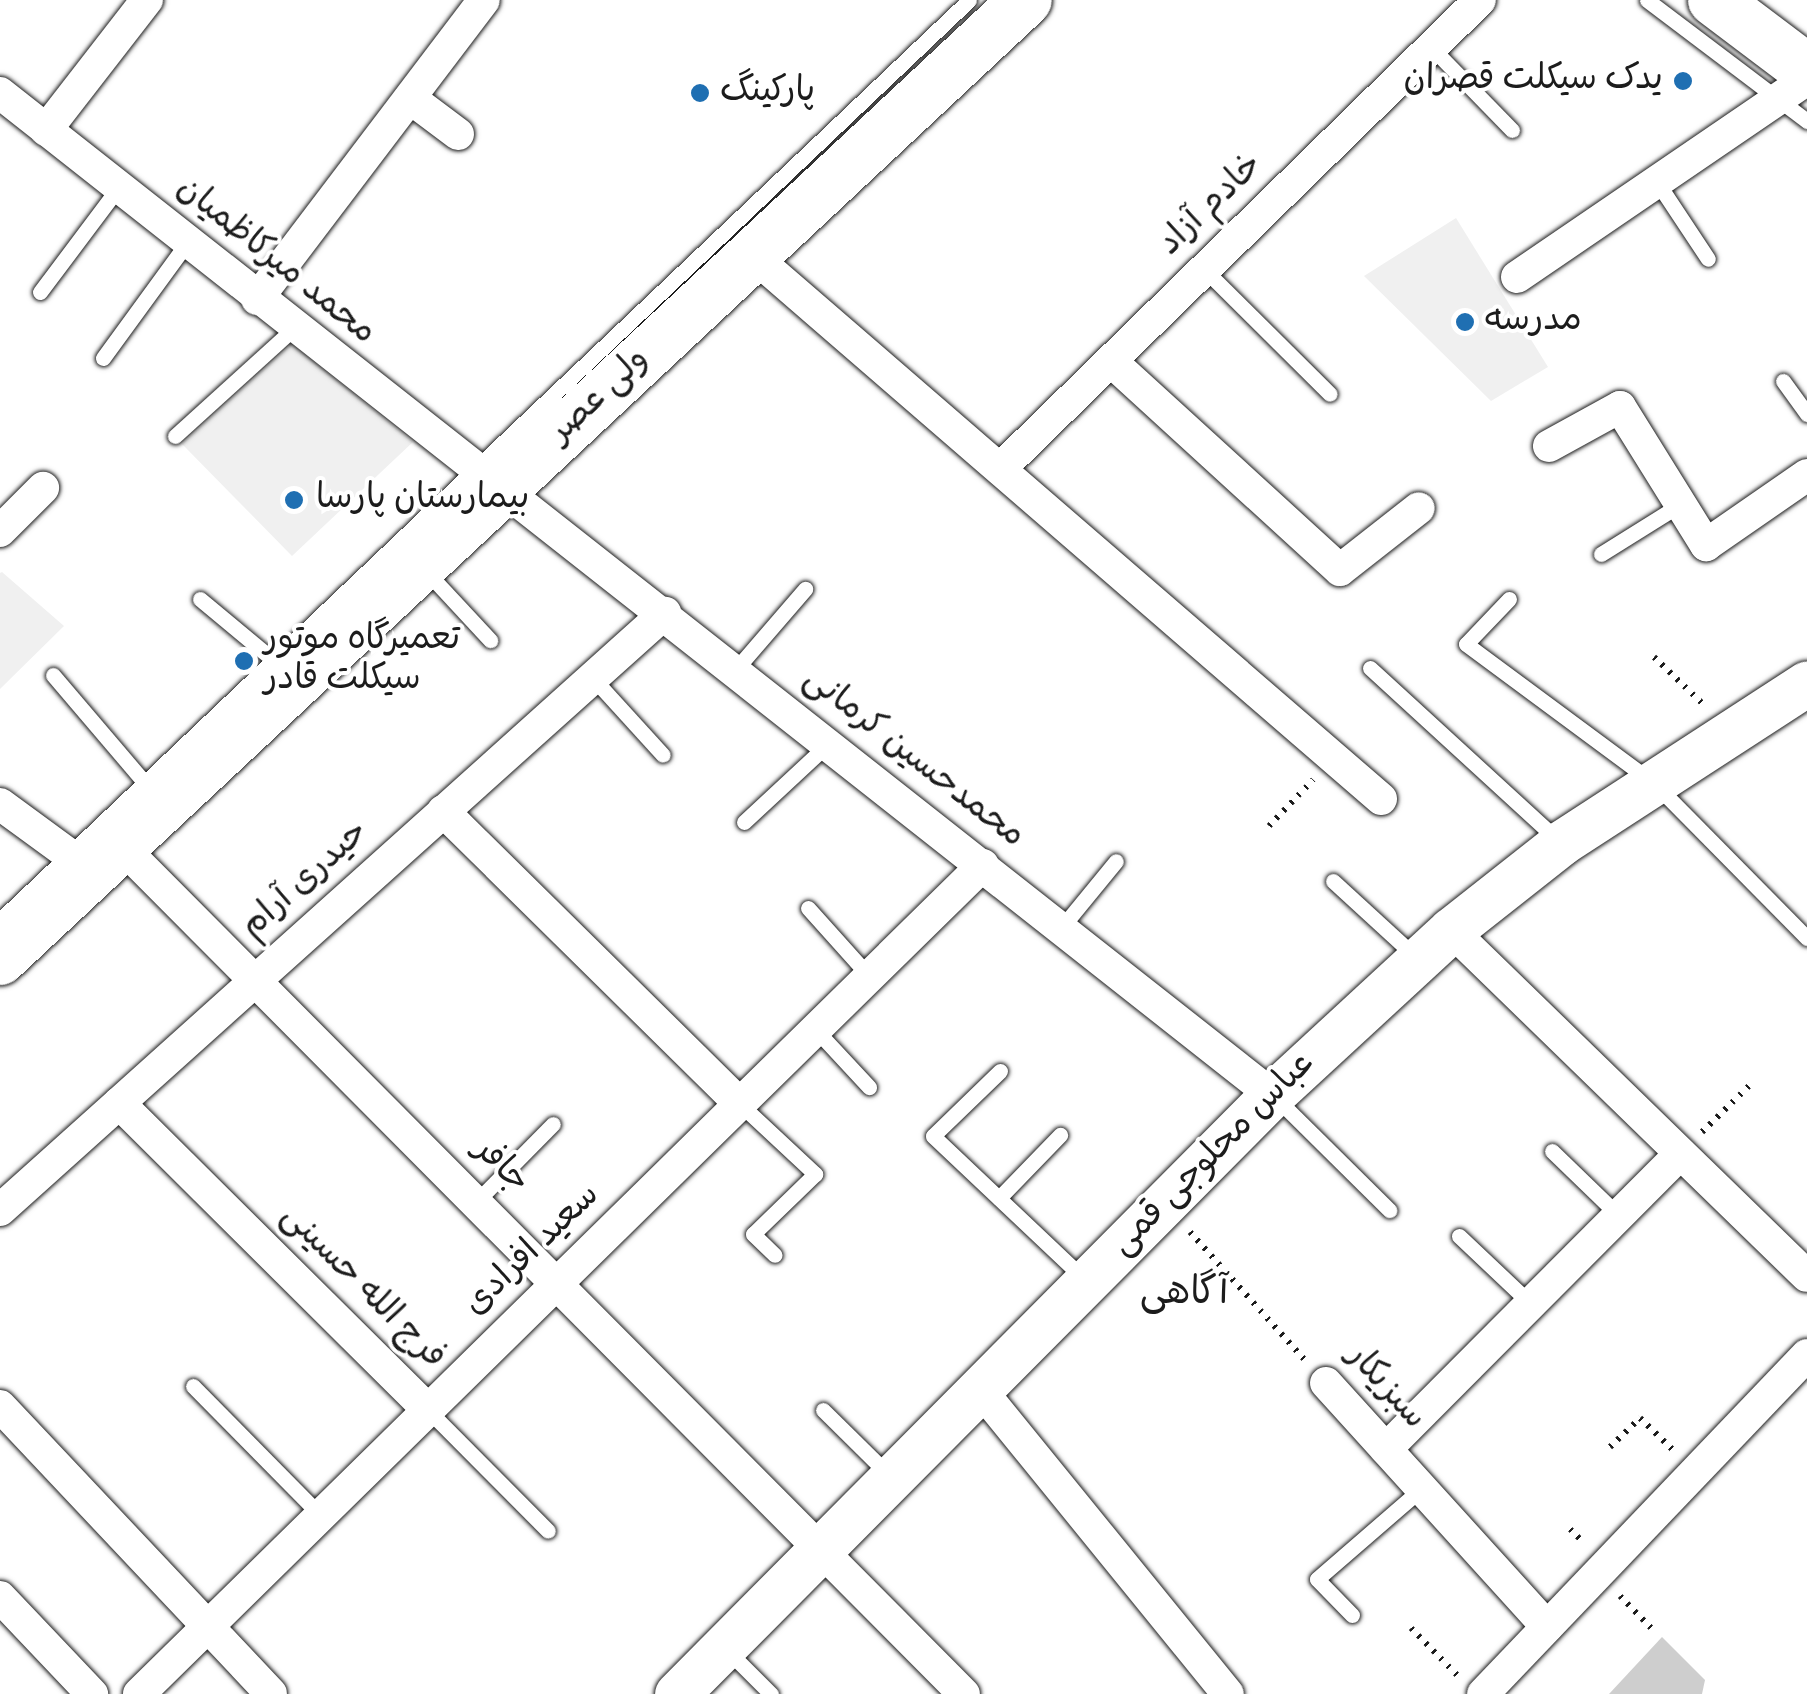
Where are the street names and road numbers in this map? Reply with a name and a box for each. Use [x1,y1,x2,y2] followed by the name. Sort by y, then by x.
[1151,146,1273,266] street label: خادم آزاد
[167,169,383,355] street label: محمد میرکاظمیان
[541,340,659,454] street label: ولی عصر
[794,659,1032,859] street label: محمدحسین کرمانی
[233,813,379,949] street label: حیدری آرام
[1103,1044,1325,1266] street label: عباس محلوجی قمی
[463,1130,537,1204] street label: جافر
[456,1176,610,1326] street label: سعید افرادی
[271,1197,453,1379] street label: فرج الله حسینی
[1336,1337,1434,1439] street label: سبزیکار

